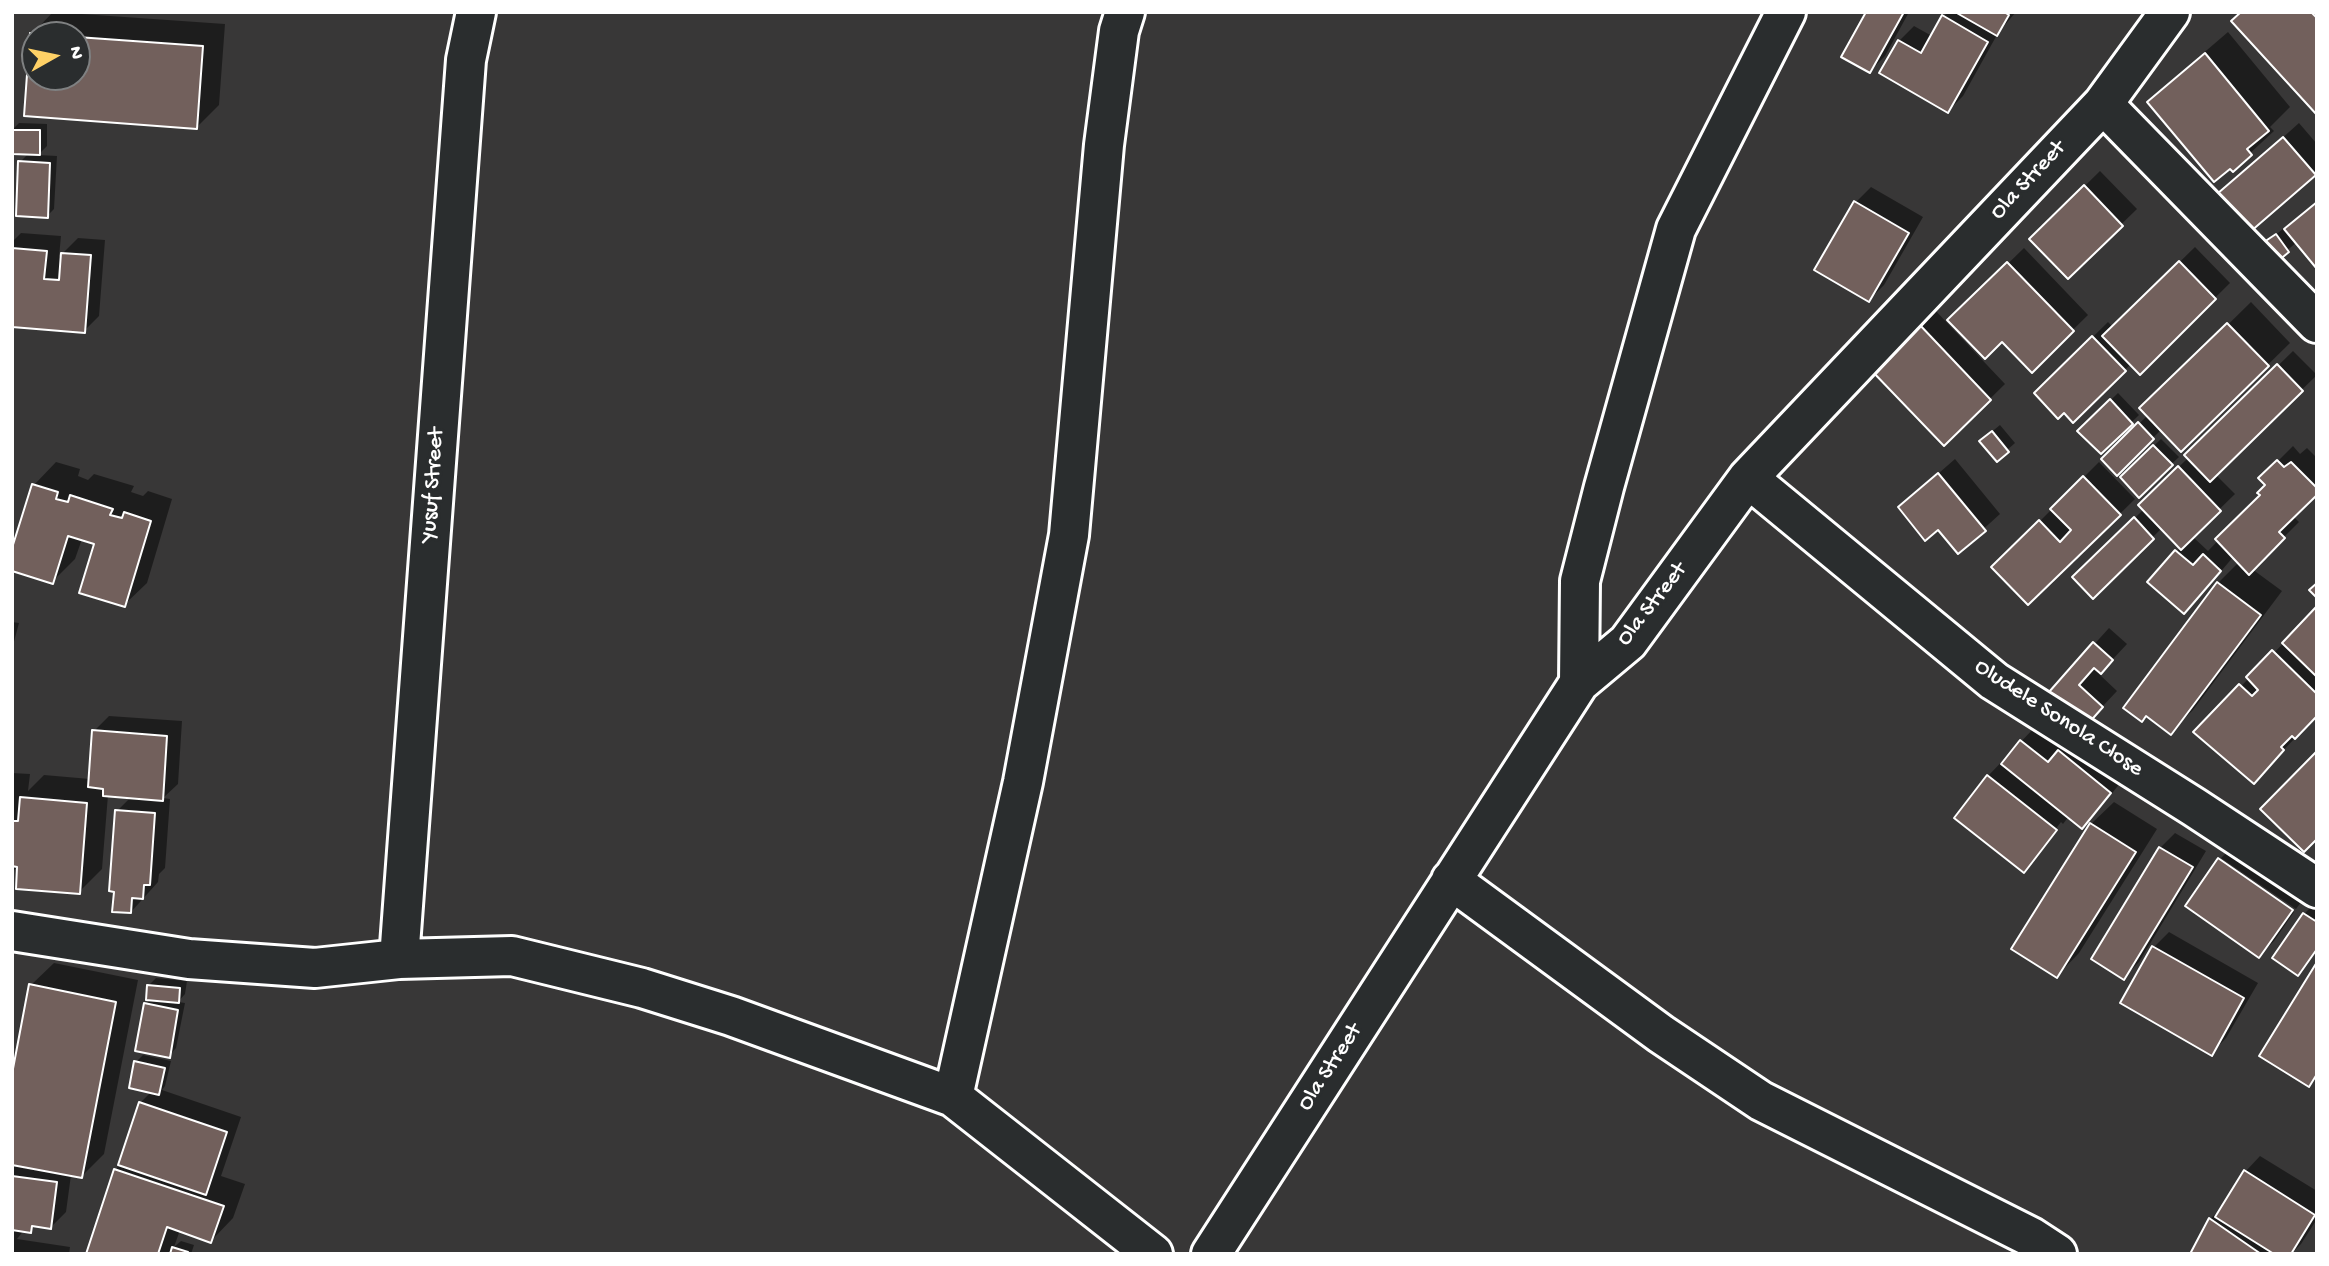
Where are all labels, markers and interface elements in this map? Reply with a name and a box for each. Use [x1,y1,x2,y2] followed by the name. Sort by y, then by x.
[21,21,91,91] north arrow
[63,45,88,61] text: N
[1985,136,2073,226] street label: Ola Street
[416,427,452,543] street label: Yusuf Street
[1612,558,1694,652] street label: Ola Street
[1968,654,2148,784] street label: Oludele Sonola Close
[1293,1019,1369,1117] street label: Ola Street

